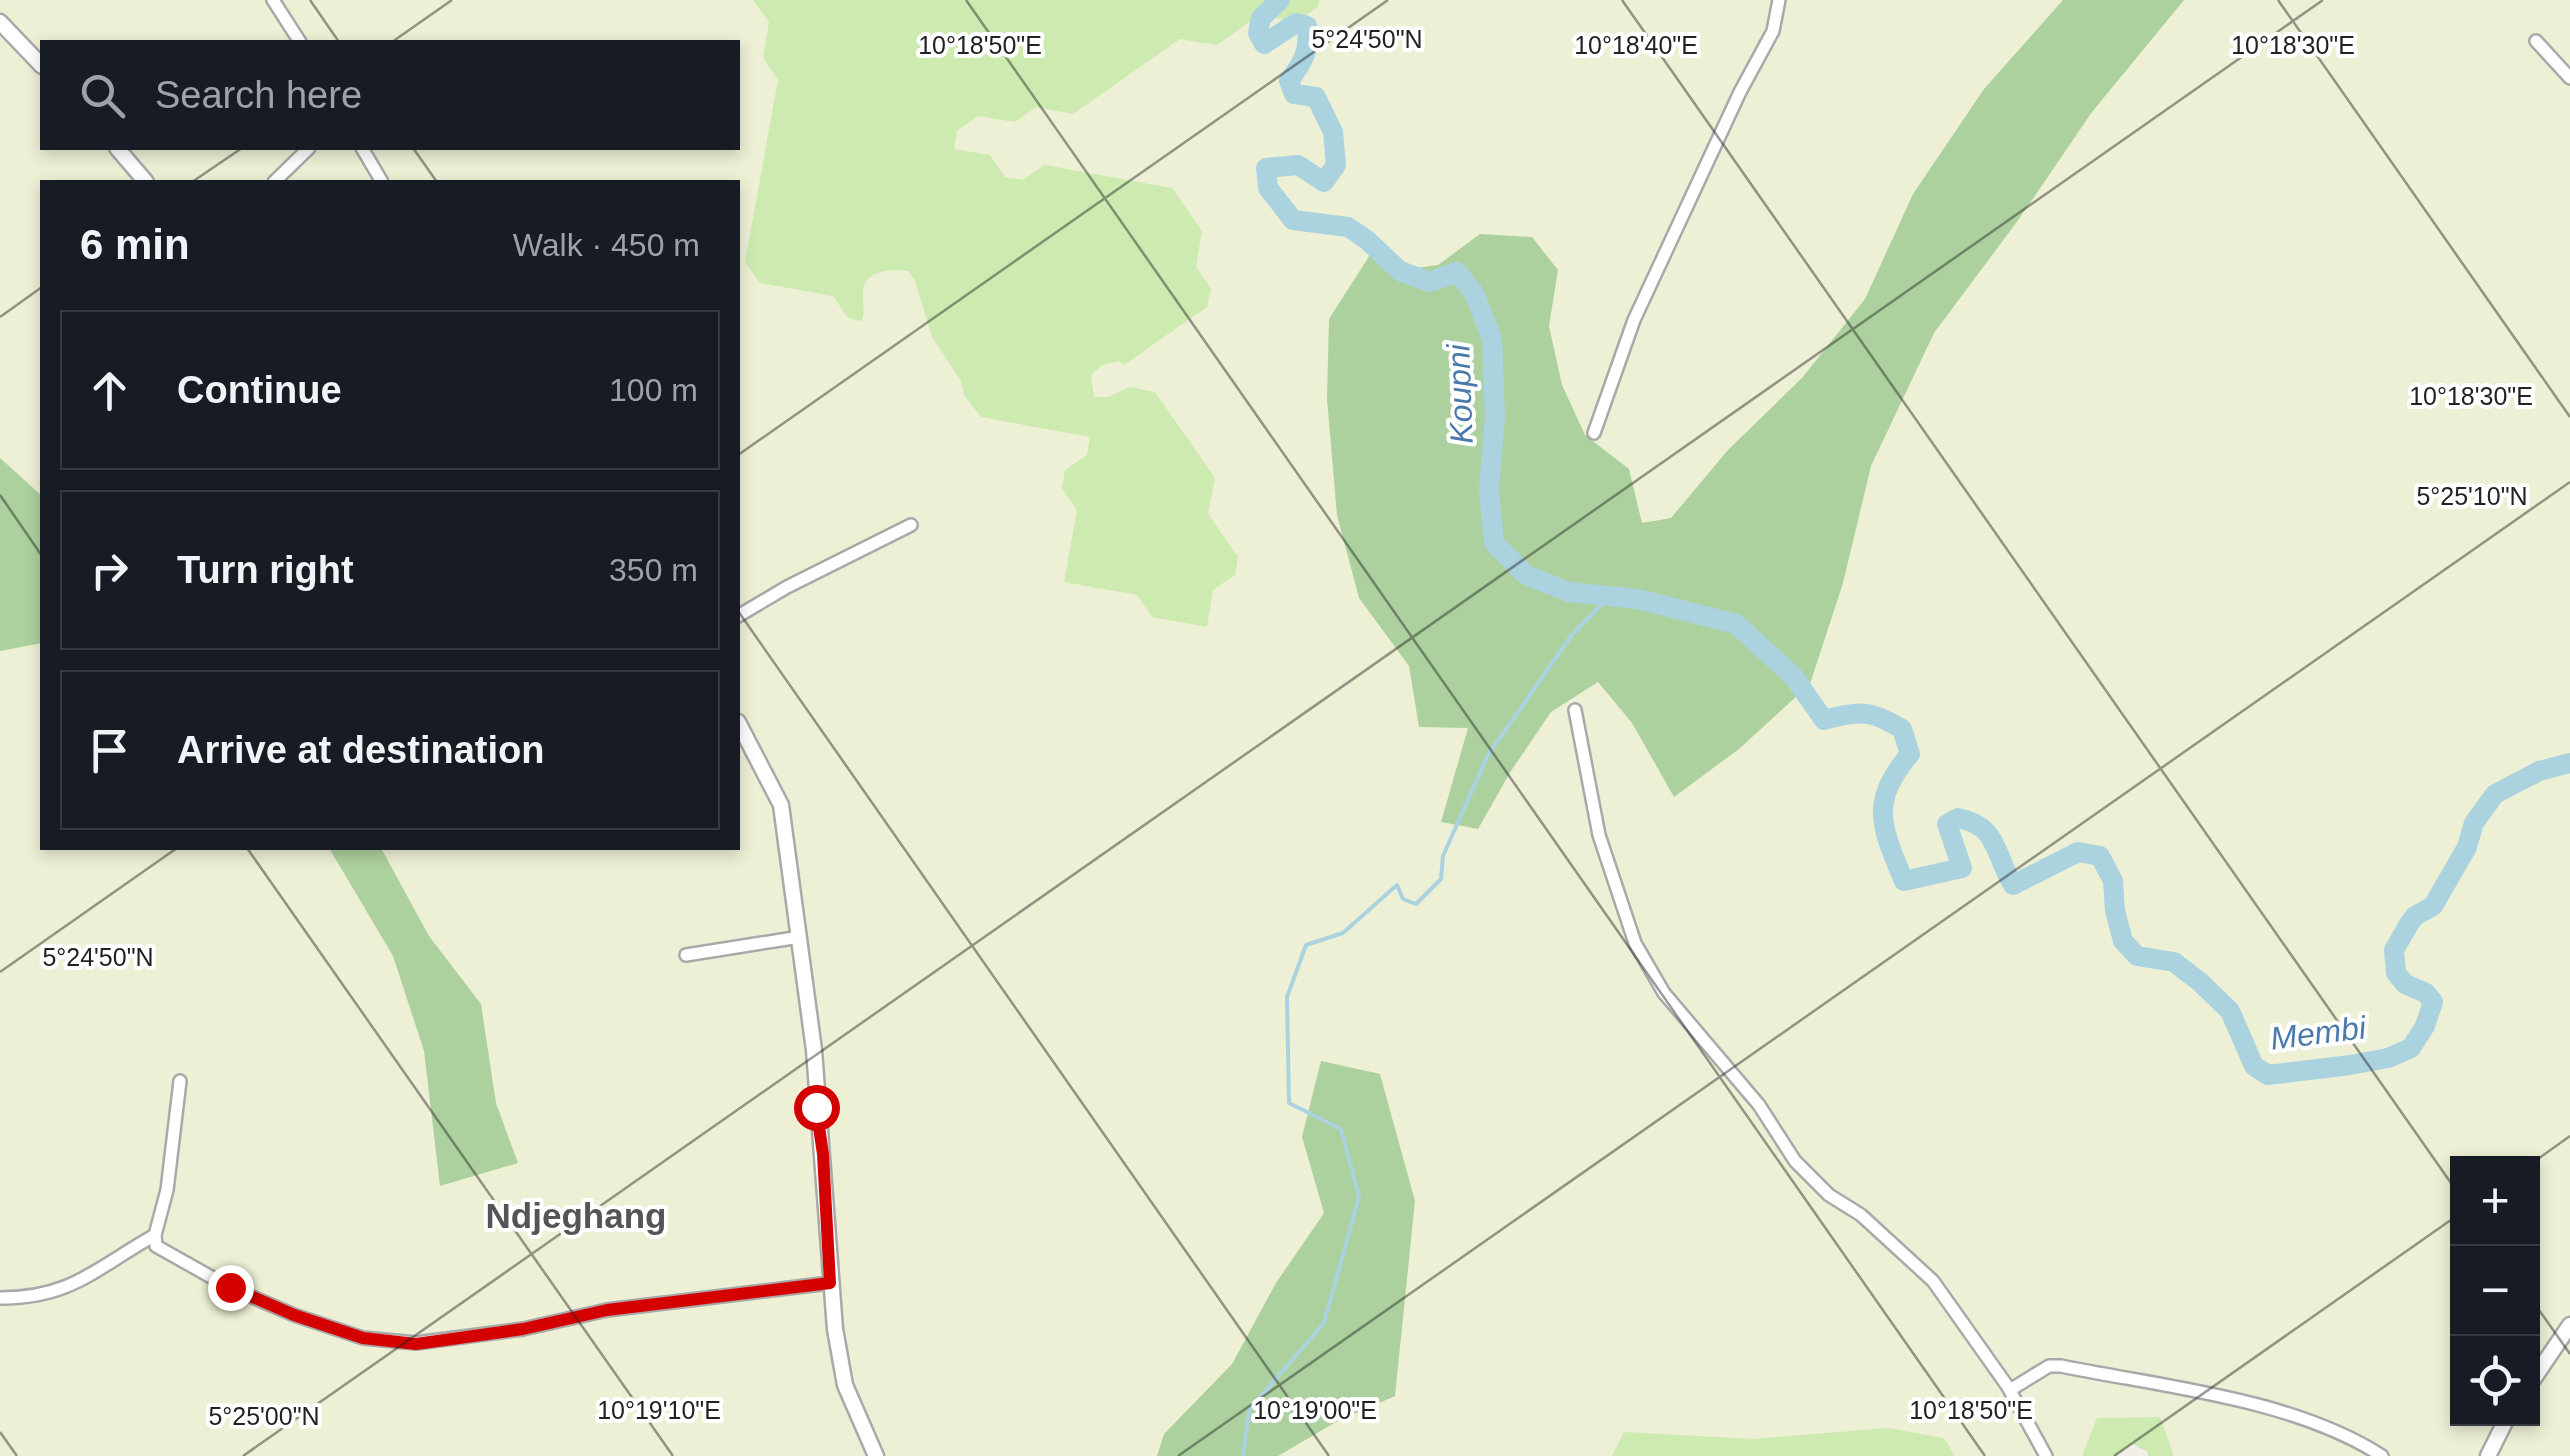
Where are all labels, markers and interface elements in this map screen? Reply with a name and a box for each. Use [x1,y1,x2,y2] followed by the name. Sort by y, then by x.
[1311,25,1423,53] text: 5°24'50"N
[918,31,1042,59] text: 10°18'50"E
[1574,31,1698,59] text: 10°18'40"E
[2231,31,2355,59] text: 10°18'30"E
[40,40,740,150] search box
[75,68,130,123] icon: search
[155,74,362,116] text: Search here
[80,221,190,268] text: 6 min
[513,227,700,263] text: Walk · 450 m
[1440,343,1480,444] water label: Koupni
[82,363,137,418] icon: ahead
[177,369,342,411] text: Continue
[609,372,698,408] text: 100 m
[2409,382,2533,410] text: 10°18'30"E
[2416,482,2528,510] text: 5°25'10"N
[82,543,137,598] icon: right
[177,549,354,591] text: Turn right
[609,552,698,588] text: 350 m
[82,723,137,778] icon: arrive
[177,729,544,771] text: Arrive at destination
[42,943,154,971] text: 5°24'50"N
[2268,1009,2369,1057] water label: Membi
[794,1085,840,1131] route start
[2450,1156,2540,1426] map controls
[2450,1156,2540,1246] button: +
[486,1196,666,1235] district label: Ndjeghang
[2450,1246,2540,1336] button: −
[208,1265,254,1311] route end
[2450,1336,2540,1426] button: locate
[597,1396,721,1424] text: 10°19'10"E
[1253,1396,1377,1424] text: 10°19'00"E
[1909,1396,2033,1424] text: 10°18'50"E
[208,1402,320,1430] text: 5°25'00"N

